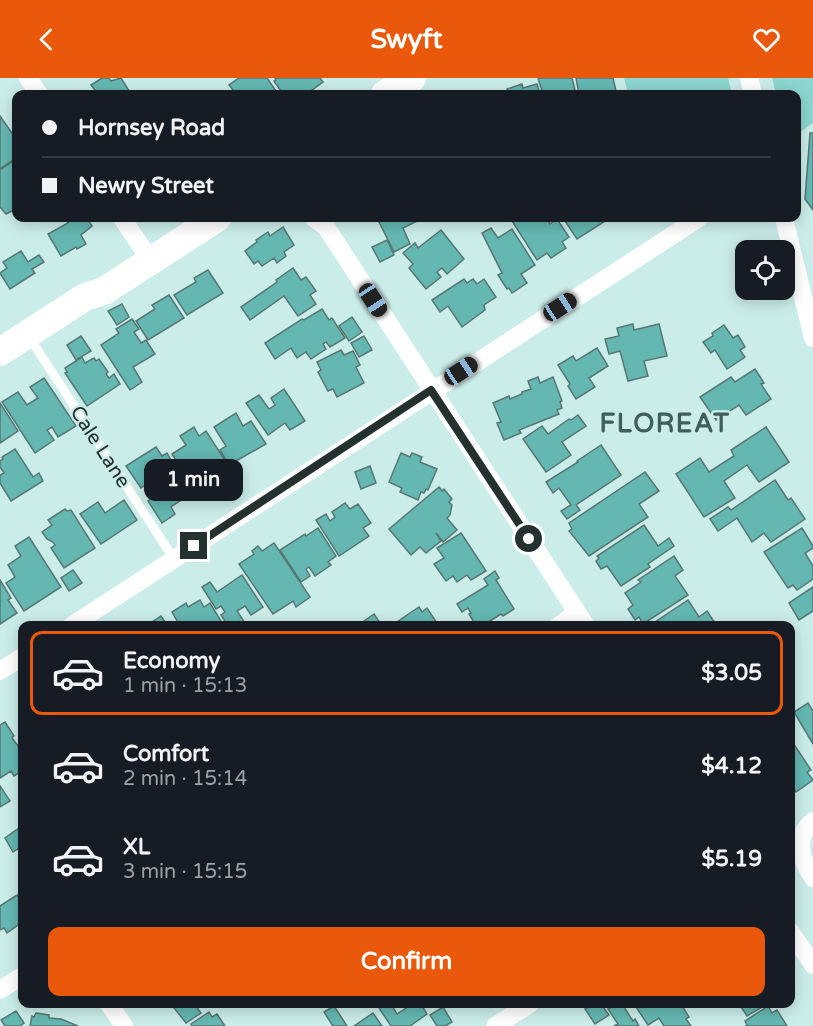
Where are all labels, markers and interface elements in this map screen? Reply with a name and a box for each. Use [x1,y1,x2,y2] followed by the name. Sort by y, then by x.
[30,23,63,56] icon: back
[370,23,443,56] text: Swyft
[750,23,783,56] icon: heart
[78,115,225,141] text: Hornsey Road
[78,173,214,199] text: Newry Street
[735,240,795,300] map controls
[735,240,795,300] button: locate
[356,280,390,320] car
[540,290,580,324] car
[441,354,481,388] car
[65,402,135,492] street label: Cale Lane
[599,408,731,439] district label: FLOREAT
[144,459,244,501] callout: 1 min
[167,468,220,492] text: 1 min
[515,525,542,552] route start
[180,532,207,559] route end
[51,646,105,700] icon: car
[123,648,220,674] text: Economy
[701,660,762,686] text: $3.05
[123,674,247,698] text: 1 min · 15:13
[51,739,105,793] icon: car
[123,741,209,767] text: Comfort
[701,753,762,779] text: $4.12
[123,767,247,791] text: 2 min · 15:14
[51,832,105,886] icon: car
[123,834,150,860] text: XL
[701,846,762,872] text: $5.19
[123,860,247,884] text: 3 min · 15:15
[48,927,765,996] button: Confirm

